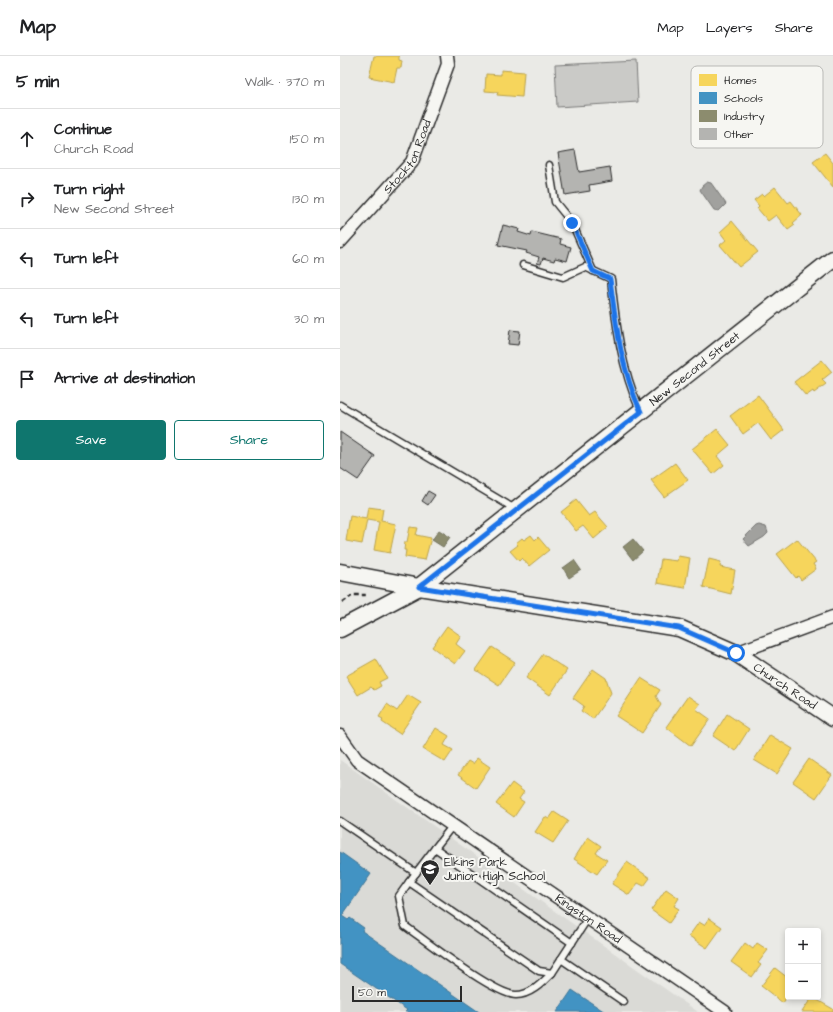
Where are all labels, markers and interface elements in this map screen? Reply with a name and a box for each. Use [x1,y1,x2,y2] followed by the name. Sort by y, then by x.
[20,14,56,41] text: Map
[657,18,684,38] text: Map
[706,18,753,38] text: Layers
[775,18,813,38] text: Share
[691,66,823,148] legend
[16,70,59,94] text: 5 min
[245,73,324,91] text: Walk · 370 m
[724,73,757,88] text: Homes
[724,91,764,106] text: Schools
[724,109,764,125] text: Industry
[379,117,435,197] street label: Stockton Road
[54,119,112,140] text: Continue
[724,127,753,142] text: Other
[16,128,38,150] icon: ahead
[290,130,324,148] text: 150 m
[54,140,133,158] text: Church Road
[54,179,125,200] text: Turn right
[16,188,38,210] icon: right
[292,190,324,208] text: 130 m
[54,200,174,218] text: New Second Street
[563,214,581,232] route end
[16,248,38,270] icon: left
[54,248,118,269] text: Turn left
[292,250,324,268] text: 60 m
[16,308,38,330] icon: left
[54,308,118,329] text: Turn left
[294,310,324,328] text: 30 m
[646,327,743,410] street label: New Second Street
[16,368,38,390] icon: arrive
[54,368,195,389] text: Arrive at destination
[16,420,166,460] button: Save
[174,420,324,460] button: Share
[727,644,745,662] route start
[750,659,820,713] street label: Church Road
[444,854,545,886] place label: Elkins Park Junior High School
[419,858,441,886] school or university icon: Elkins Park Junior High School
[552,890,625,947] street label: Kingston Road
[785,928,821,1000] map controls
[785,928,821,964] button: +
[785,964,821,1000] button: −
[352,984,462,1003] scale bar
[358,985,386,1000] text: 50 m

